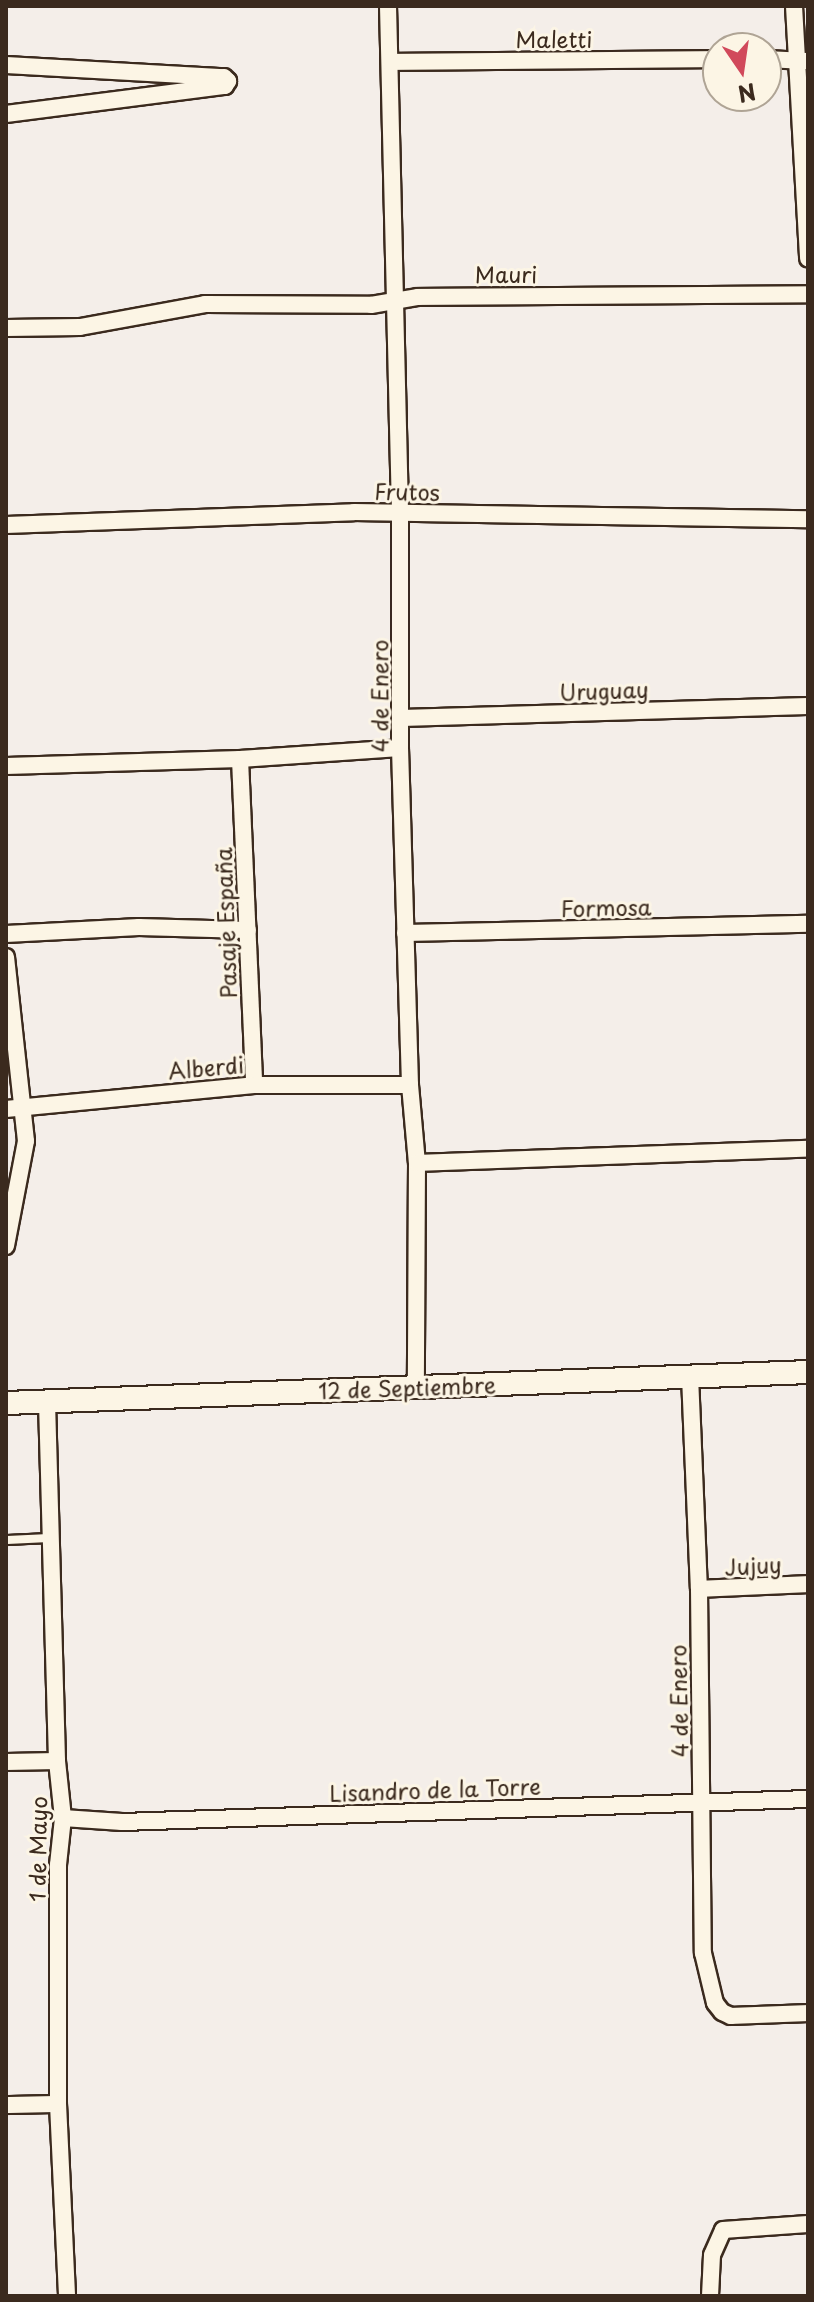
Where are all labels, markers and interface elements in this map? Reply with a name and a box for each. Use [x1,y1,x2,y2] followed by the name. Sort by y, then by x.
[516,26,592,52] street label: Maletti
[702,32,782,112] north arrow
[735,76,759,112] text: N
[475,261,537,287] street label: Mauri
[374,477,440,505] street label: Frutos
[366,638,392,754] street label: 4 de Enero
[559,675,649,705] street label: Uruguay
[209,846,241,1000] street label: Pasaje España
[560,893,652,921] street label: Formosa
[167,1051,245,1083] street label: Alberdi
[315,1371,499,1403] street label: 12 de Septiembre
[724,1550,782,1580] street label: Jujuy
[664,1643,692,1759] street label: 4 de Enero
[329,1772,541,1806] street label: Lisandro de la Torre
[23,1795,51,1903] street label: 1 de Mayo

